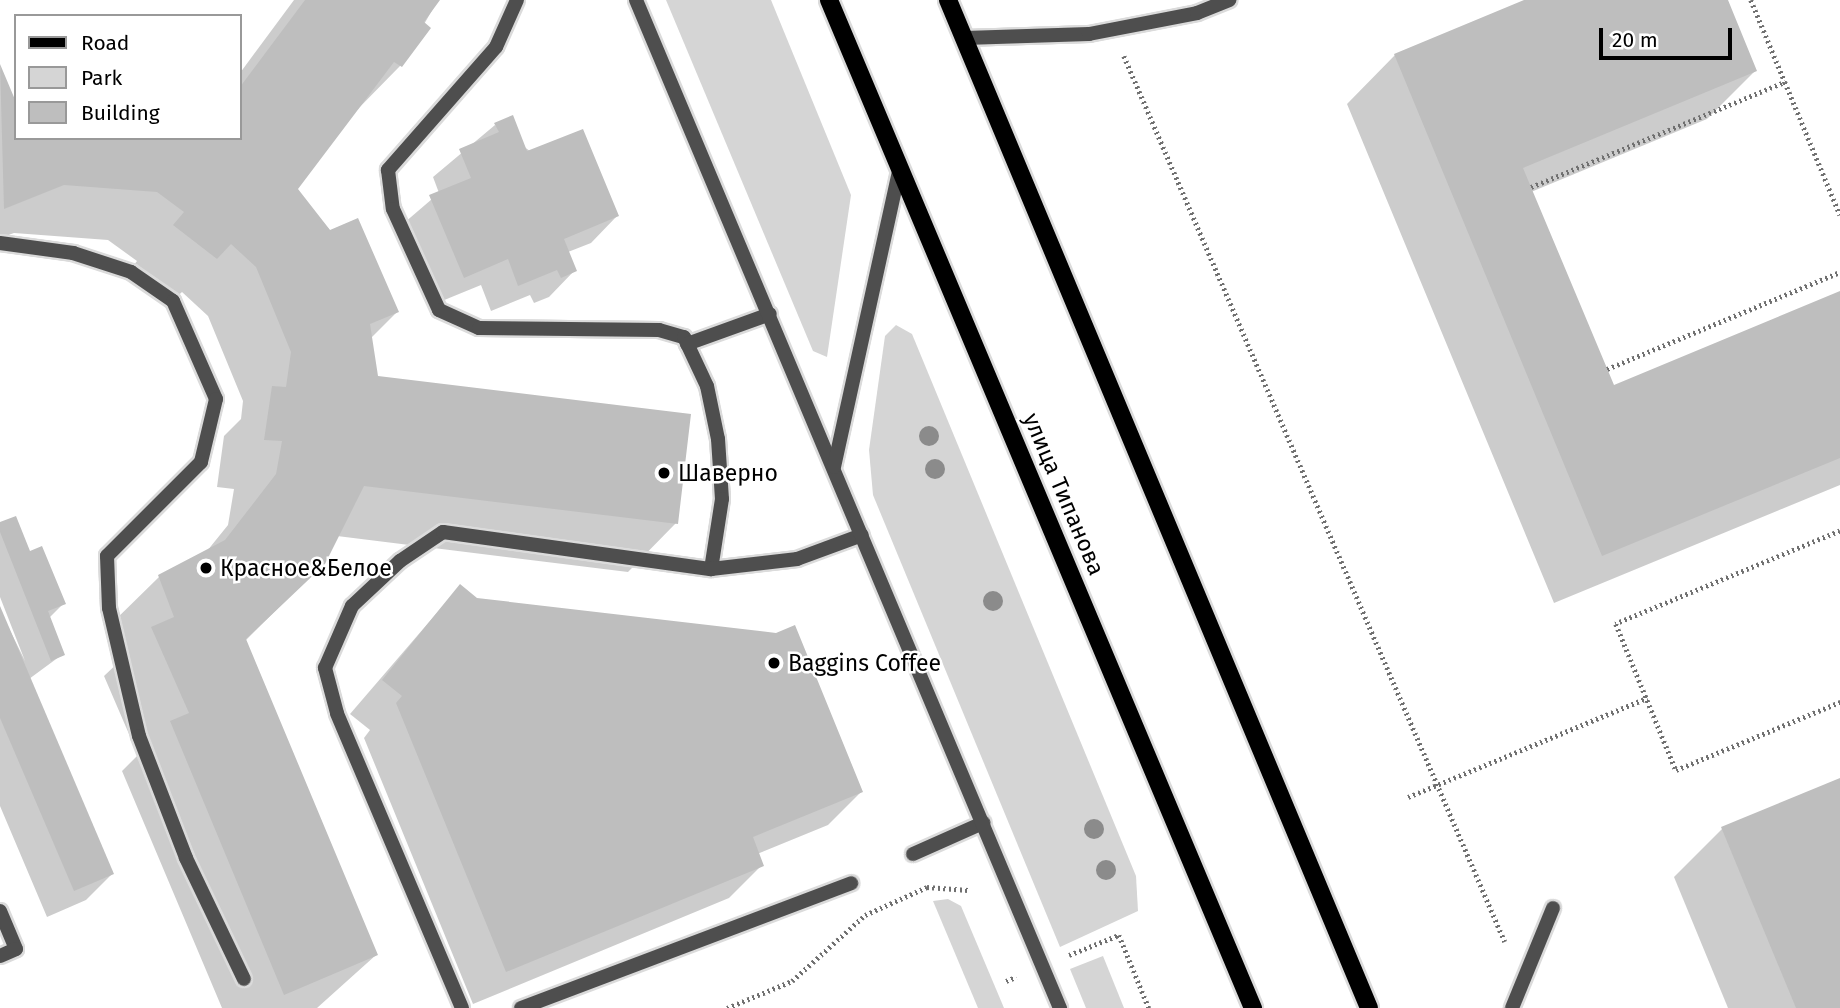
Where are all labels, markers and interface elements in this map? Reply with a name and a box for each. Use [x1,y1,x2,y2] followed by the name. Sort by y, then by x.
[14,14,242,140] legend
[1602,14,1735,58] scale bar
[1612,27,1658,53] text: 20 m
[81,30,129,56] text: Road
[81,65,122,91] text: Park
[81,100,160,126] text: Building
[1017,409,1111,579] street label: улица Типанова
[678,459,778,487] place label: Шаверно
[656,465,672,481] marker: Шаверно
[220,554,392,582] place label: Красное&Белое
[198,560,214,576] marker: Красное&Белое
[788,649,941,677] place label: Baggins Coffee
[766,655,782,671] marker: Baggins Coffee

